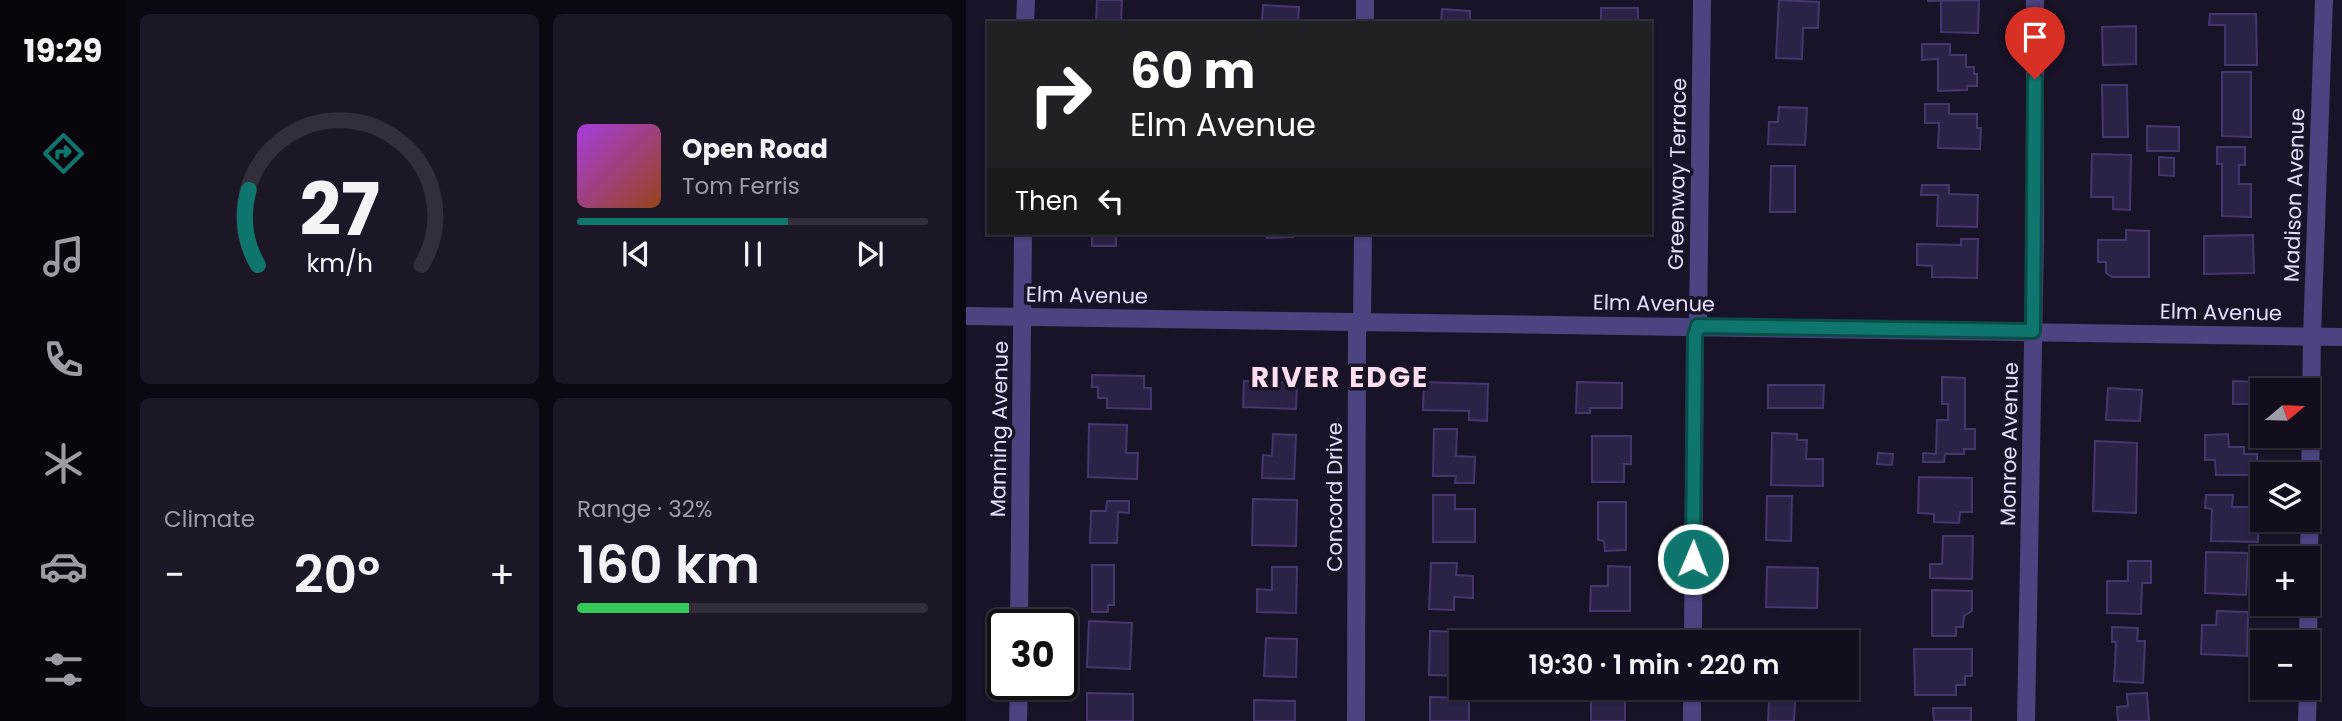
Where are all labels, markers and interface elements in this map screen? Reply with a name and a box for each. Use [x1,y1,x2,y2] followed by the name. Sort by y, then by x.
[2005,7,2065,79] pin
[2016,18,2054,56] icon: arrive
[24,28,102,73] text: 19:29
[1130,37,1255,105] text: 60 m
[1015,49,1106,140] icon: right
[1661,78,1693,270] street label: Greenway Terrace
[1130,102,1316,147] text: Elm Avenue
[2276,108,2312,282] street label: Madison Avenue
[39,129,88,178] icon: directions
[682,131,828,167] text: Open Road
[299,159,380,260] text: 27
[682,170,800,202] text: Tom Ferris
[1092,182,1130,220] icon: left
[1015,183,1078,219] text: Then
[39,232,88,281] icon: music
[617,235,655,273] icon: previous
[734,235,772,273] icon: pause
[851,235,889,273] icon: next
[306,246,373,281] text: km/h
[1026,279,1148,311] street label: Elm Avenue
[1593,287,1715,319] street label: Elm Avenue
[2160,296,2282,328] street label: Elm Avenue
[39,335,88,384] icon: phone
[983,341,1015,517] street label: Manning Avenue
[1251,358,1429,397] district label: RIVER EDGE
[1993,362,2025,526] street label: Monroe Avenue
[2250,378,2320,448] north arrow
[2250,378,2320,700] map controls
[1320,422,1349,572] street label: Concord Drive
[39,439,88,488] icon: climate
[2250,462,2320,532] button: layers
[577,493,712,525] text: Range · 32%
[164,503,255,535] text: Climate
[1656,522,1730,596] position arrow
[577,528,760,601] text: 160 km
[294,538,380,611] text: 20°
[39,542,88,591] icon: car
[2250,546,2320,616] button: +
[164,548,185,601] text: −
[489,548,515,601] text: +
[987,609,1078,700] speed limit sign: 30
[2250,630,2320,700] button: −
[39,645,88,694] icon: filters
[1528,647,1780,683] text: 19:30 · 1 min · 220 m

